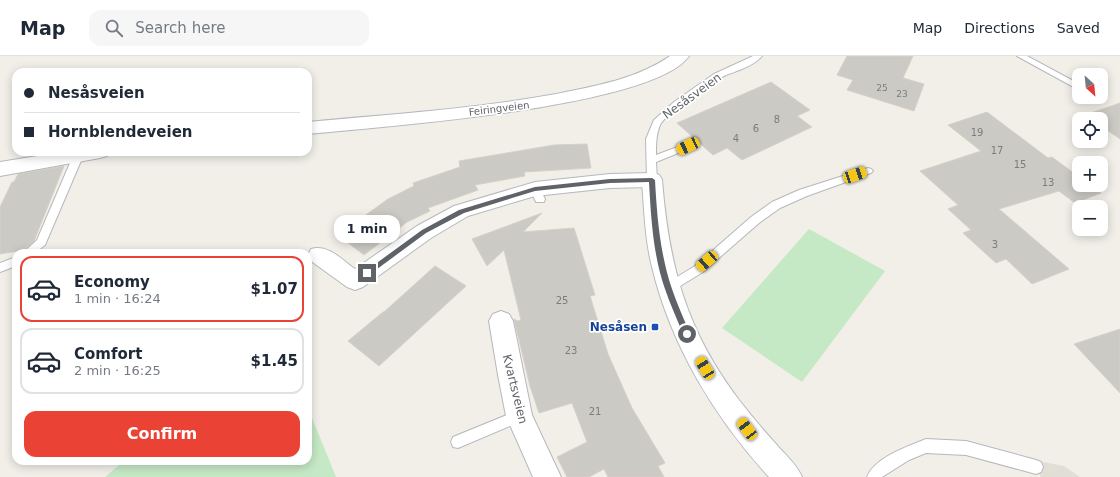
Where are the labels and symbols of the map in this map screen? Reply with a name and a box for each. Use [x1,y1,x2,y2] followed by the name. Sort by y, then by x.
[1072,68,1108,104] north arrow
[660,70,724,122] street label: Nesåsveien
[876,83,888,93] house number: 25
[896,89,908,99] house number: 23
[468,99,530,118] street label: Feiringveien
[774,114,780,125] house number: 8
[753,123,759,134] house number: 6
[971,127,983,138] house number: 19
[733,133,739,144] house number: 4
[675,135,701,157] car
[991,145,1003,156] house number: 17
[1014,159,1026,170] house number: 15
[842,165,868,185] car
[1042,177,1054,188] house number: 13
[334,215,400,243] callout: 1 min
[992,239,998,250] house number: 3
[694,249,720,273] car
[358,264,376,282] route end
[556,295,568,306] house number: 25
[590,320,647,334] place label: Nesåsen
[650,322,660,332] marker: Nesåsen
[678,325,696,343] route start
[565,345,577,356] house number: 23
[500,353,530,425] street label: Kvartsveien
[694,355,716,381] car
[589,406,601,417] house number: 21
[735,416,759,442] car

